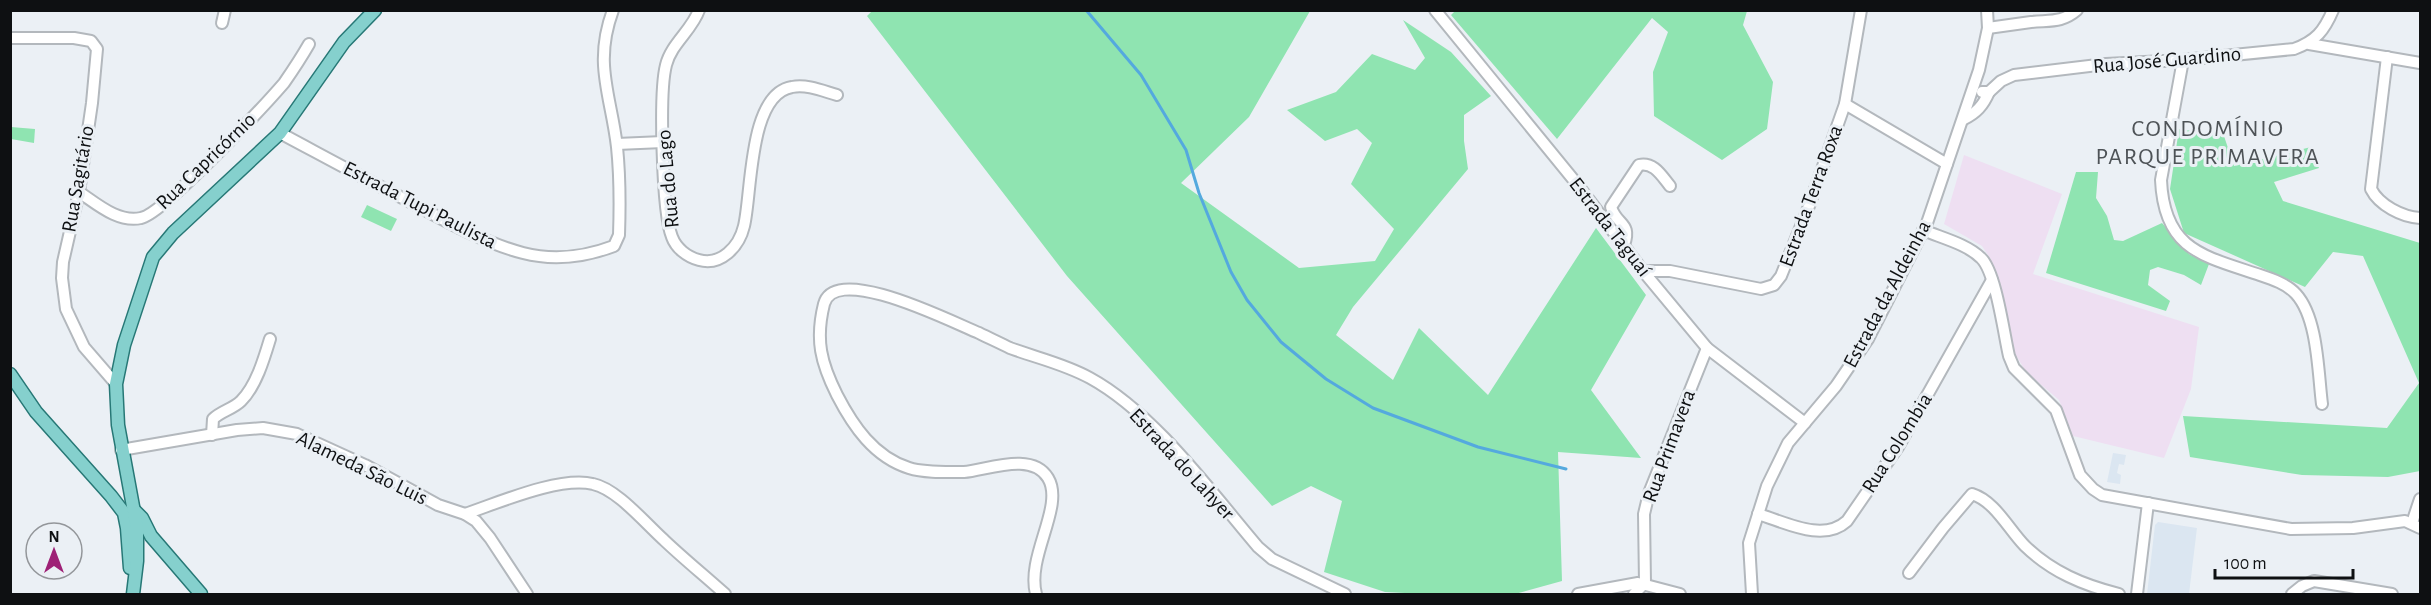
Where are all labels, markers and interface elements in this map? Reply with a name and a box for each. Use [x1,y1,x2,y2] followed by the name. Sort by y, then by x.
[2092,43,2242,77] street label: Rua José Guardino
[152,109,260,213] street label: Rua Capricórnio
[2096,115,2320,169] district label: CONDOMÍNIO PARQUE PRIMAVERA
[1776,122,1846,270] street label: Estrada Terra Roxa
[58,124,98,234] street label: Rua Sagitário
[653,129,683,229] street label: Rua do Lago
[340,157,500,253] street label: Estrada Tupi Paulista
[1565,174,1656,281] street label: Estrada Taguaí
[1839,217,1935,371] street label: Estrada da Aldeinha
[1639,387,1699,505] street label: Rua Primavera
[1858,389,1936,497] street label: Rua Colombia
[1125,404,1239,524] street label: Estrada do Lahyer
[293,427,431,509] street label: Alameda São Luis
[24,521,84,581] north arrow
[48,529,60,545] text: N
[2215,542,2353,580] scale bar
[2224,555,2267,573] text: 100 m

